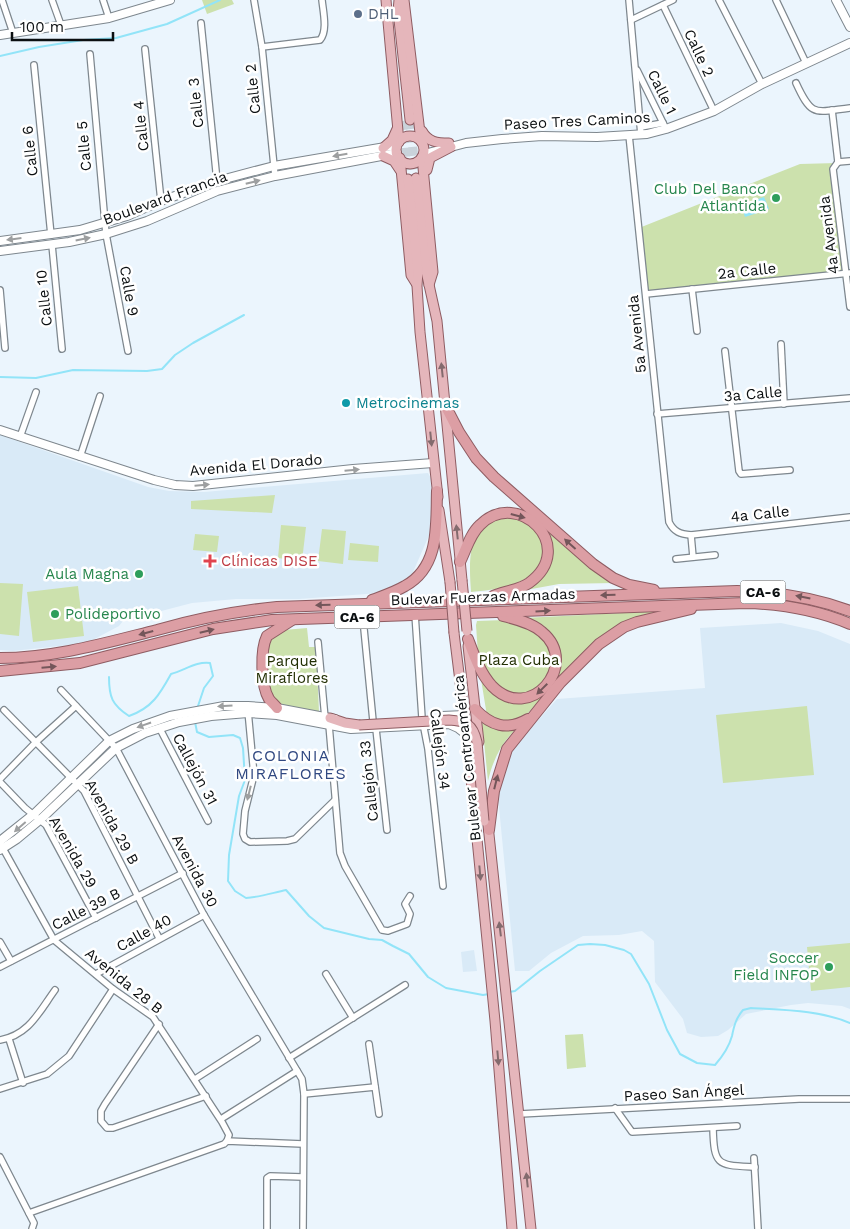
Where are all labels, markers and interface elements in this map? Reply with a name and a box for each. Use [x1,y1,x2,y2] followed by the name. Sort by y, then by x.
[368,5,399,23] place label: DHL
[352,8,364,20] marker: DHL
[12,10,114,42] scale bar
[20,18,64,36] text: 100 m
[680,26,718,80] street label: Calle 2
[241,63,265,115] street label: Calle 2
[644,67,680,117] street label: Calle 1
[184,77,208,129] street label: Calle 3
[129,100,153,152] street label: Calle 4
[503,108,651,134] street label: Paseo Tres Caminos
[73,120,95,172] street label: Calle 5
[18,125,42,177] street label: Calle 6
[331,151,347,159] one-way arrow
[101,167,230,229] street label: Boulevard Francia
[245,177,260,185] one-way arrow
[654,180,767,215] place label: Club Del Banco Atlantida
[770,192,782,204] marker: Club Del Banco Atlantida
[815,194,843,275] street label: 4a Avenida
[75,235,91,243] one-way arrow
[6,236,22,244] one-way arrow
[717,259,777,283] street label: 2a Calle
[116,264,142,318] street label: Calle 9
[32,269,56,327] street label: Calle 10
[624,294,650,374] street label: 5a Avenida
[438,362,446,378] one-way arrow
[723,382,783,406] street label: 3a Calle
[356,394,459,412] place label: Metrocinemas
[340,397,352,409] marker: Metrocinemas
[427,431,435,447] one-way arrow
[189,450,323,480] street label: Avenida El Dorado
[344,466,360,474] one-way arrow
[194,481,210,489] one-way arrow
[730,502,790,526] street label: 4a Calle
[510,512,525,520] one-way arrow
[453,523,461,539] one-way arrow
[565,538,577,550] one-way arrow
[221,552,318,570] place label: Clínicas DISE
[203,554,217,568] marker: Clínicas DISE
[45,565,130,583] place label: Aula Magna
[133,568,145,580] marker: Aula Magna
[740,580,786,604] road number: CA-6
[390,585,576,609] street label: Bulevar Fuerzas Armadas
[600,592,616,600] one-way arrow
[796,593,811,601] one-way arrow
[315,602,331,610] one-way arrow
[65,605,161,623] place label: Polideportivo
[334,606,380,628] road number: CA-6
[535,607,551,615] one-way arrow
[49,608,61,620] marker: Polideportivo
[199,627,214,635] one-way arrow
[139,629,154,637] one-way arrow
[479,651,560,669] park label: Plaza Cuba
[255,652,329,687] park label: Parque Miraflores
[41,663,57,671] one-way arrow
[449,674,485,842] street label: Bulevar Centroamérica
[536,683,548,695] one-way arrow
[217,703,233,711] one-way arrow
[426,707,454,791] street label: Callejón 34
[137,722,152,729] one-way arrow
[169,730,221,808] street label: Callejón 31
[356,740,382,822] street label: Callejón 33
[235,746,347,783] district label: COLONIA MIRAFLORES
[492,775,500,790] one-way arrow
[81,776,143,868] street label: Avenida 29 B
[245,785,253,800] one-way arrow
[45,813,101,891] street label: Avenida 29
[13,821,26,832] one-way arrow
[168,832,222,910] street label: Avenida 30
[477,865,485,881] one-way arrow
[49,884,123,934] street label: Calle 39 B
[113,911,175,955] street label: Calle 40
[496,921,504,937] one-way arrow
[82,944,166,1018] street label: Avenida 28 B
[733,949,819,984] place label: Soccer Field INFOP
[823,961,835,973] marker: Soccer Field INFOP
[494,1050,502,1066] one-way arrow
[623,1081,745,1105] street label: Paseo San Ángel
[522,1172,530,1188] one-way arrow

